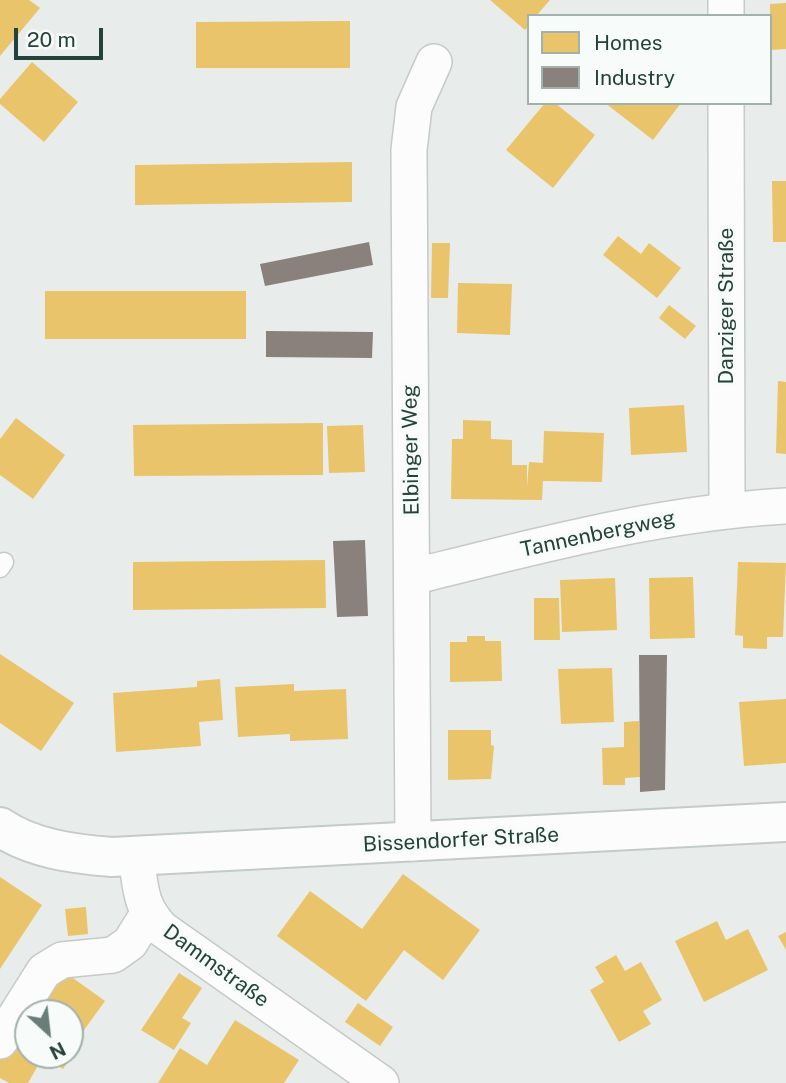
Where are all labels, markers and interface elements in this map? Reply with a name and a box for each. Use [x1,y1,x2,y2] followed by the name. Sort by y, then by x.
[18,14,107,58] scale bar
[527,14,772,105] legend
[27,27,76,52] text: 20 m
[594,30,662,55] text: Homes
[594,65,675,90] text: Industry
[714,228,740,384] street label: Danziger Straße
[397,384,425,516] street label: Elbinger Weg
[518,505,678,563] street label: Tannenbergweg
[362,822,560,858] street label: Bissendorfer Straße
[158,919,274,1013] street label: Dammstraße
[14,999,84,1069] north arrow
[46,1038,69,1064] text: N

